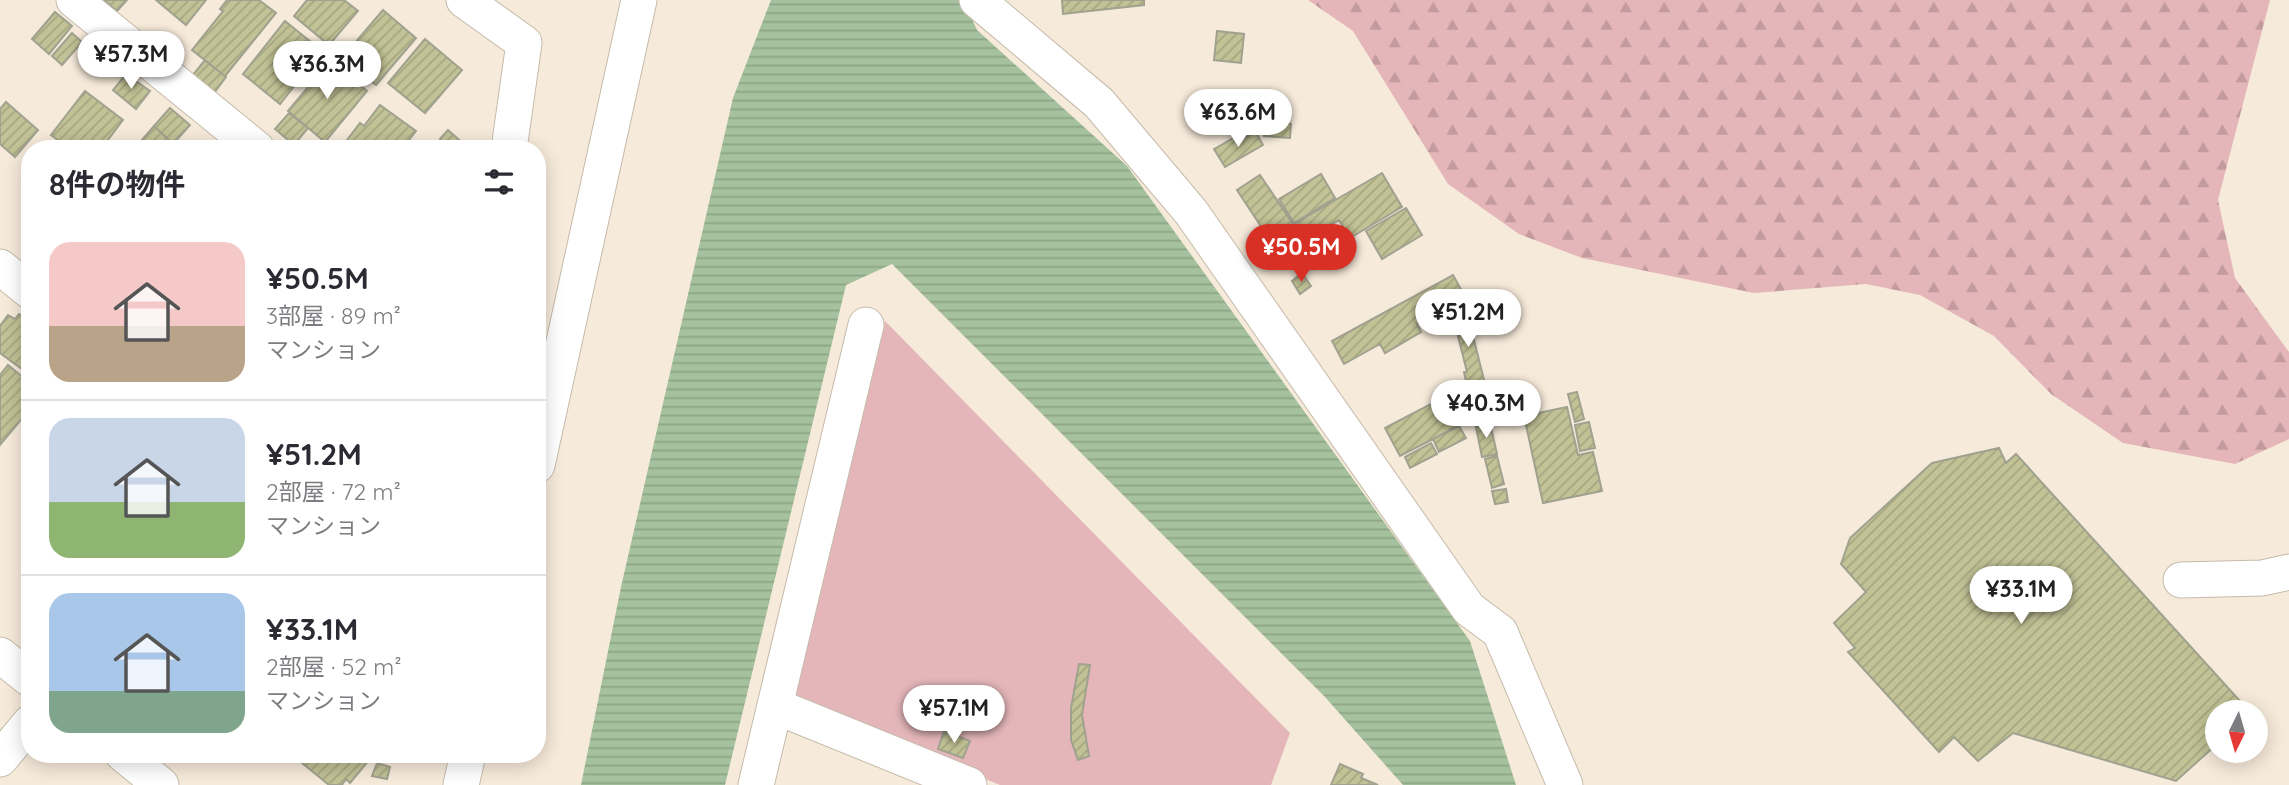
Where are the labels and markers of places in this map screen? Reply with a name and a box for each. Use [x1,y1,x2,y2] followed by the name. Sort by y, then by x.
[74,32,188,91] pin: ¥57.3M
[270,42,384,101] pin: ¥36.3M
[1181,90,1295,149] pin: ¥63.6M
[1244,224,1358,284] pin: ¥50.5M
[1411,290,1525,349] pin: ¥51.2M
[1429,380,1543,440] pin: ¥40.3M
[1964,566,2078,626] pin: ¥33.1M
[897,686,1011,745] pin: ¥57.1M

